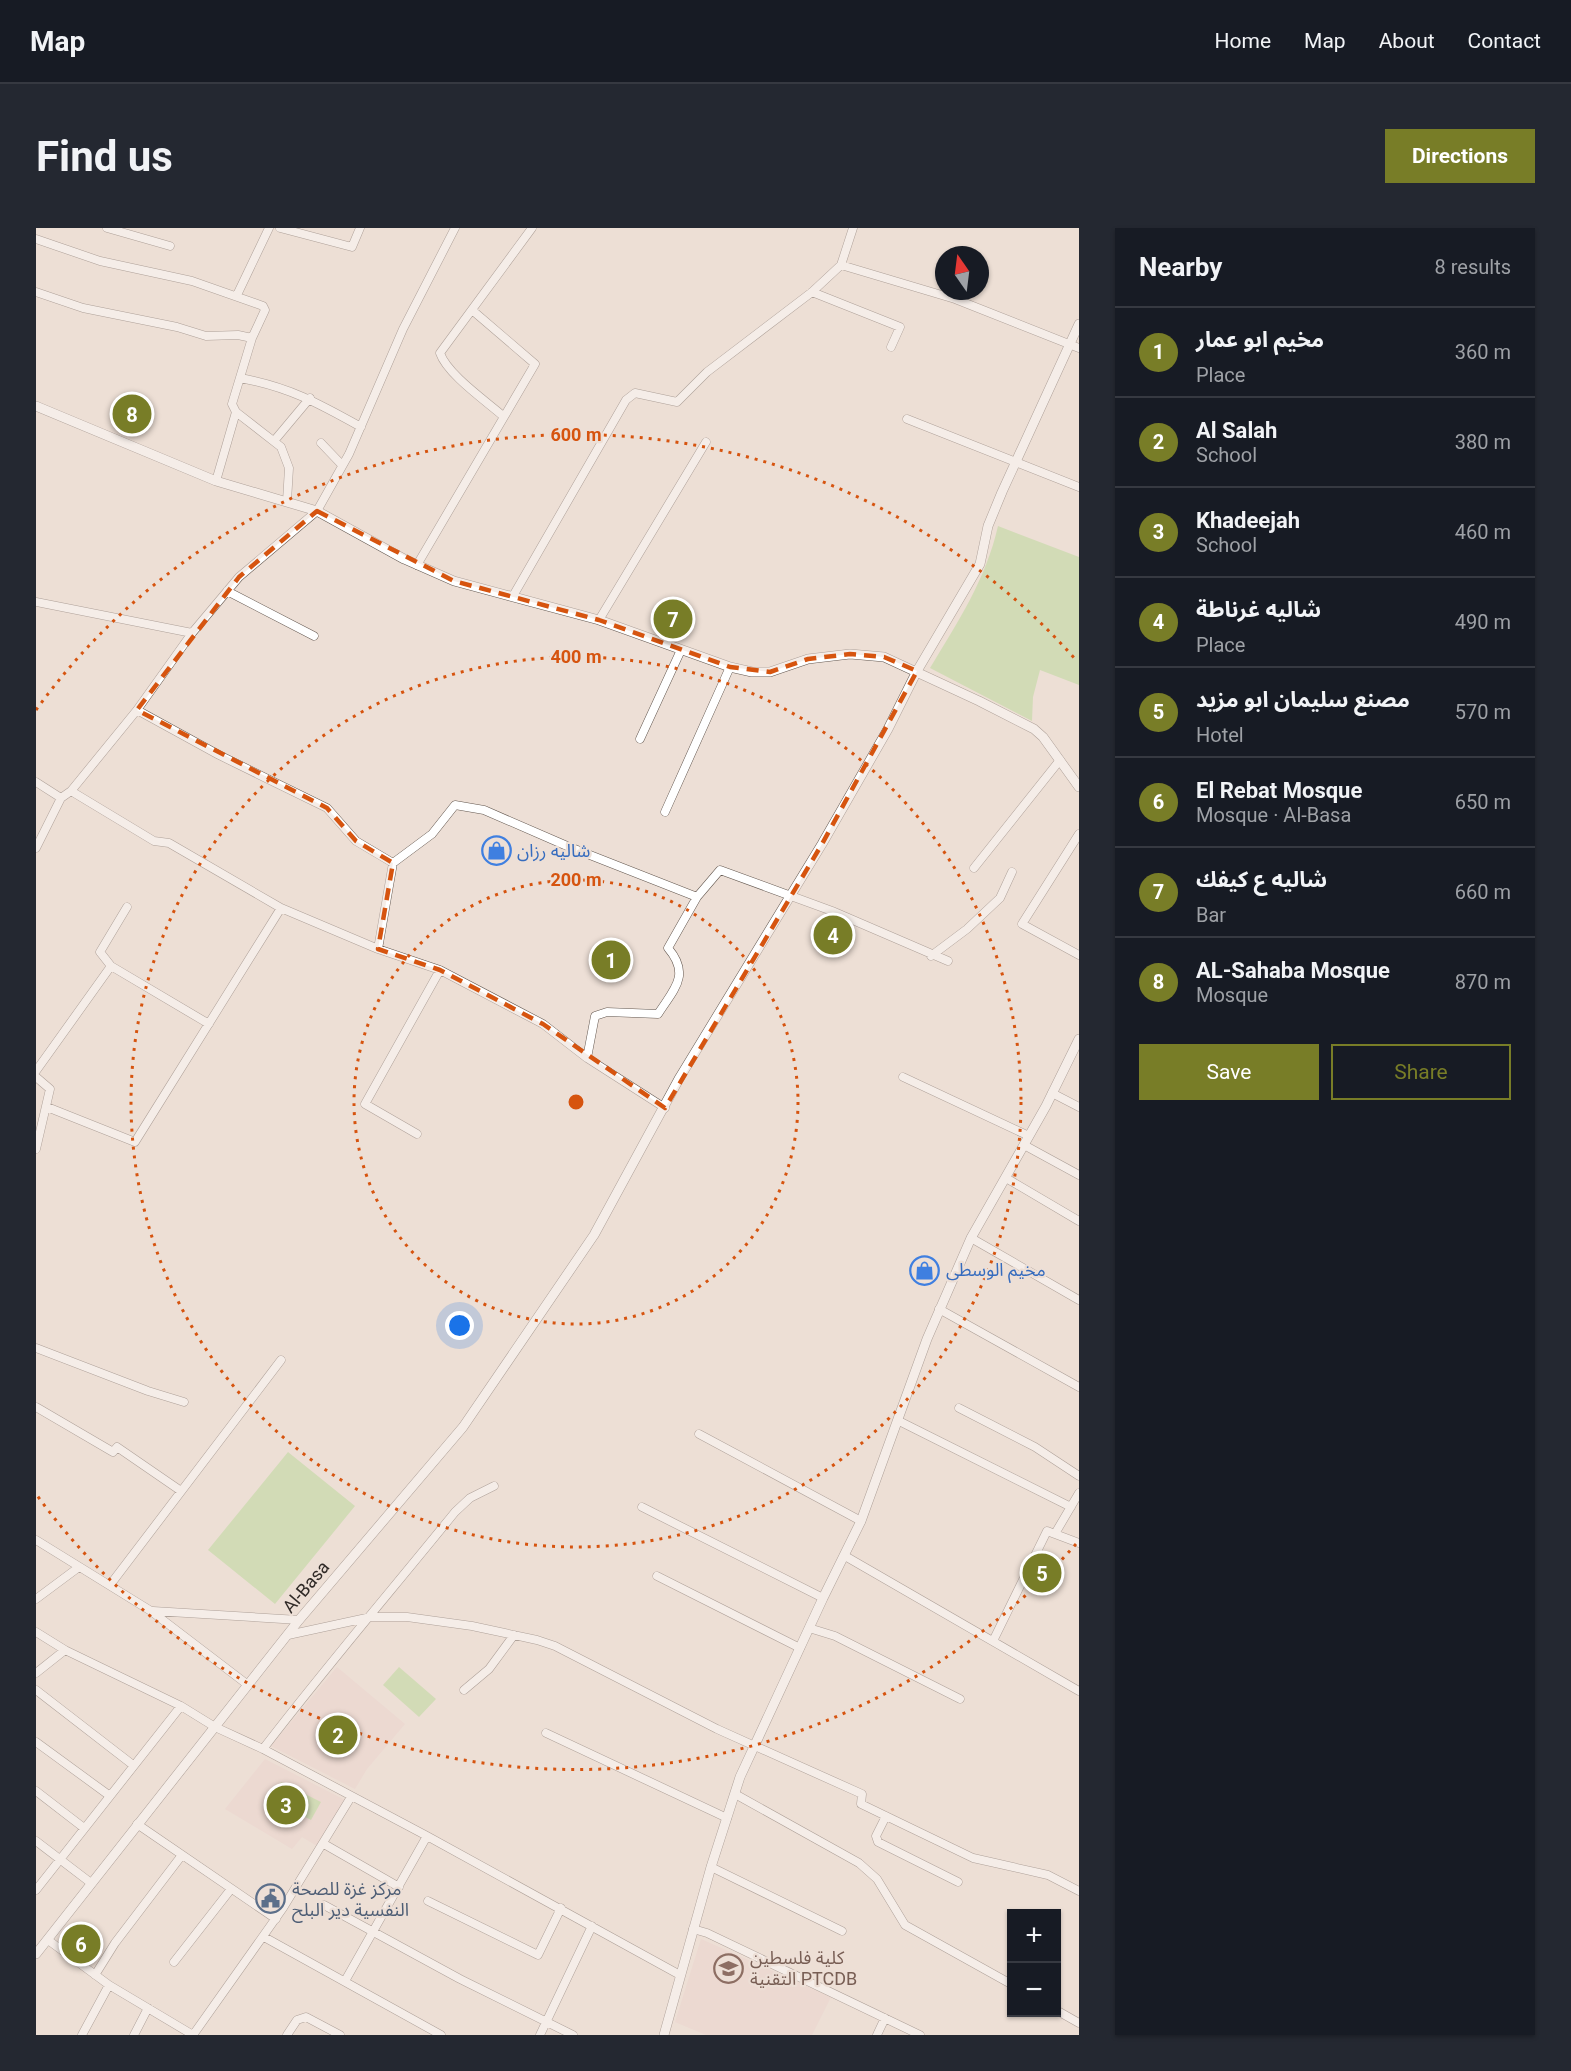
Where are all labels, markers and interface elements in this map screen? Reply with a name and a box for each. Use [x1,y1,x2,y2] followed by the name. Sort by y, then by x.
[30,25,85,58] text: Map
[1215,29,1271,53] text: Home
[1304,29,1346,53] text: Map
[1379,29,1435,53] text: About
[1468,29,1541,53] text: Contact
[1385,129,1535,183] button: Directions
[36,132,173,181] text: Find us
[935,246,989,300] north arrow
[1139,252,1222,282] text: Nearby
[1435,255,1511,279] text: 8 results
[1196,327,1324,352] text: مخيم ابو عمار
[1153,340,1164,364] text: 1
[1455,340,1511,364] text: 360 m
[1196,363,1245,387] text: Place
[112,392,152,436] pin: 8
[1196,418,1277,443] text: Al Salah
[550,424,602,445] text: 600 m
[1153,430,1164,454] text: 2
[1455,430,1511,454] text: 380 m
[1196,443,1257,467] text: School
[1196,508,1300,533] text: Khadeejah
[1153,520,1164,544] text: 3
[1455,520,1511,544] text: 460 m
[1196,533,1257,557] text: School
[654,596,692,642] pin: 7
[1196,597,1321,622] text: شاليه غرناطة
[1153,610,1164,634] text: 4
[1455,610,1511,634] text: 490 m
[1196,633,1245,657] text: Place
[550,646,602,667] text: 400 m
[1196,687,1410,712] text: مصنع سليمان ابو مزيد
[1153,700,1164,724] text: 5
[1455,700,1511,724] text: 570 m
[1196,723,1244,747] text: Hotel
[1196,778,1362,803] text: El Rebat Mosque
[1153,790,1164,814] text: 6
[1455,790,1511,814] text: 650 m
[1196,803,1351,827] text: Mosque · Al-Basa
[480,835,512,867] shop icon: شاليه رزان
[517,840,590,862] place label: شاليه رزان
[1196,867,1327,892] text: شاليه ع كيفك
[550,869,602,890] text: 200 m
[1153,880,1164,904] text: 7
[1455,880,1511,904] text: 660 m
[1196,903,1226,927] text: Bar
[814,912,852,958] pin: 4
[592,938,630,982] pin: 1
[1196,958,1390,983] text: AL-Sahaba Mosque
[1153,970,1164,994] text: 8
[1455,970,1511,994] text: 870 m
[1196,983,1268,1007] text: Mosque
[1139,1044,1319,1100] button: Save
[1331,1044,1511,1100] button: Share
[566,1092,586,1112] centre of rings
[909,1254,941,1286] shop icon: مخيم الوسطى
[946,1259,1046,1283] place label: مخيم الوسطى
[445,1311,474,1340] your location
[1022,1550,1062,1596] pin: 5
[278,1556,333,1617] street label: Al-Basa
[318,1712,358,1758] pin: 2
[266,1782,306,1828] pin: 3
[292,1878,409,1923] place label: مركز غزة للصحة النفسية دير البلح
[255,1883,287,1915] public building icon: مركز غزة للصحة النفسية دير البلح
[1007,1909,1061,2017] map controls
[1007,1909,1061,1963] button: +
[62,1922,100,1966] pin: 6
[750,1947,857,1989] place label: كلية فلسطين التقنية PTCDB
[713,1952,745,1984] school or university icon: كلية فلسطين التقنية PTCDB
[1007,1963,1061,2017] button: −

